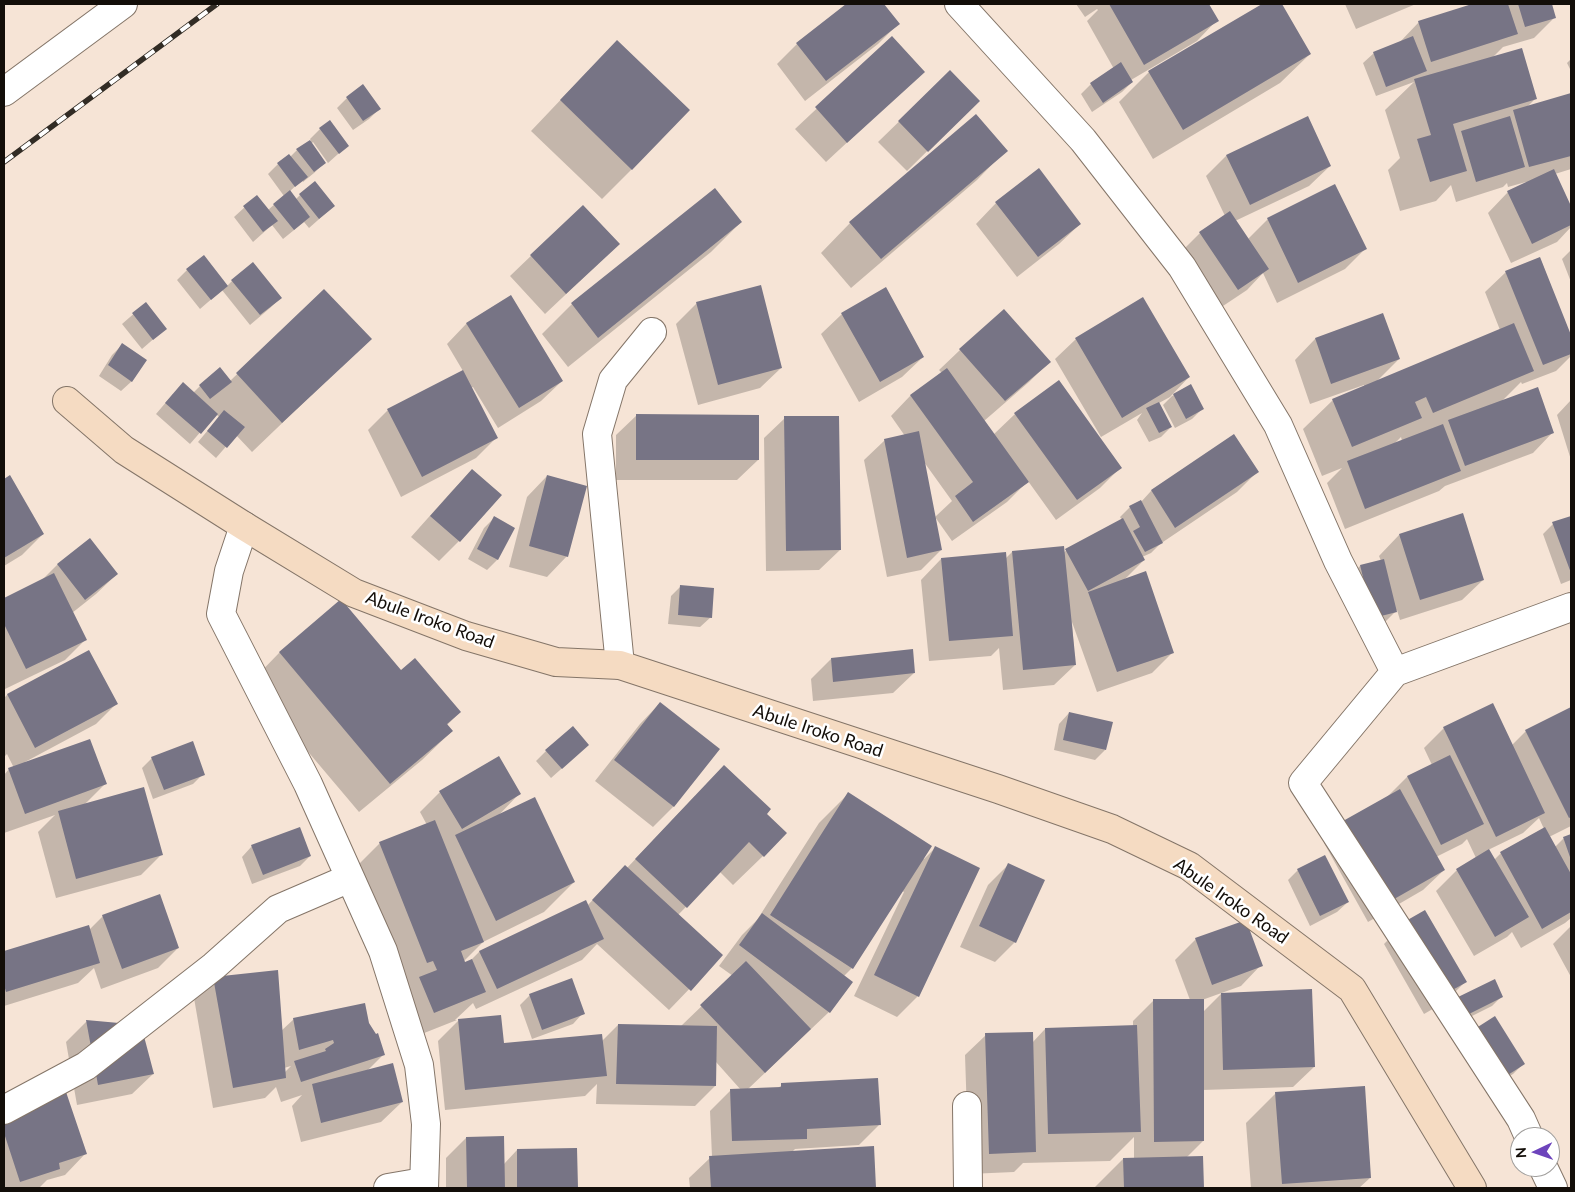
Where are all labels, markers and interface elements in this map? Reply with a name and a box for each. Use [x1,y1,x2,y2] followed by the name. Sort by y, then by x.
[363,587,497,653] street label: Abule Iroko Road
[750,700,886,762] street label: Abule Iroko Road
[1169,853,1293,949] street label: Abule Iroko Road
[1510,1127,1560,1177] north arrow
[1512,1147,1529,1159] text: N

